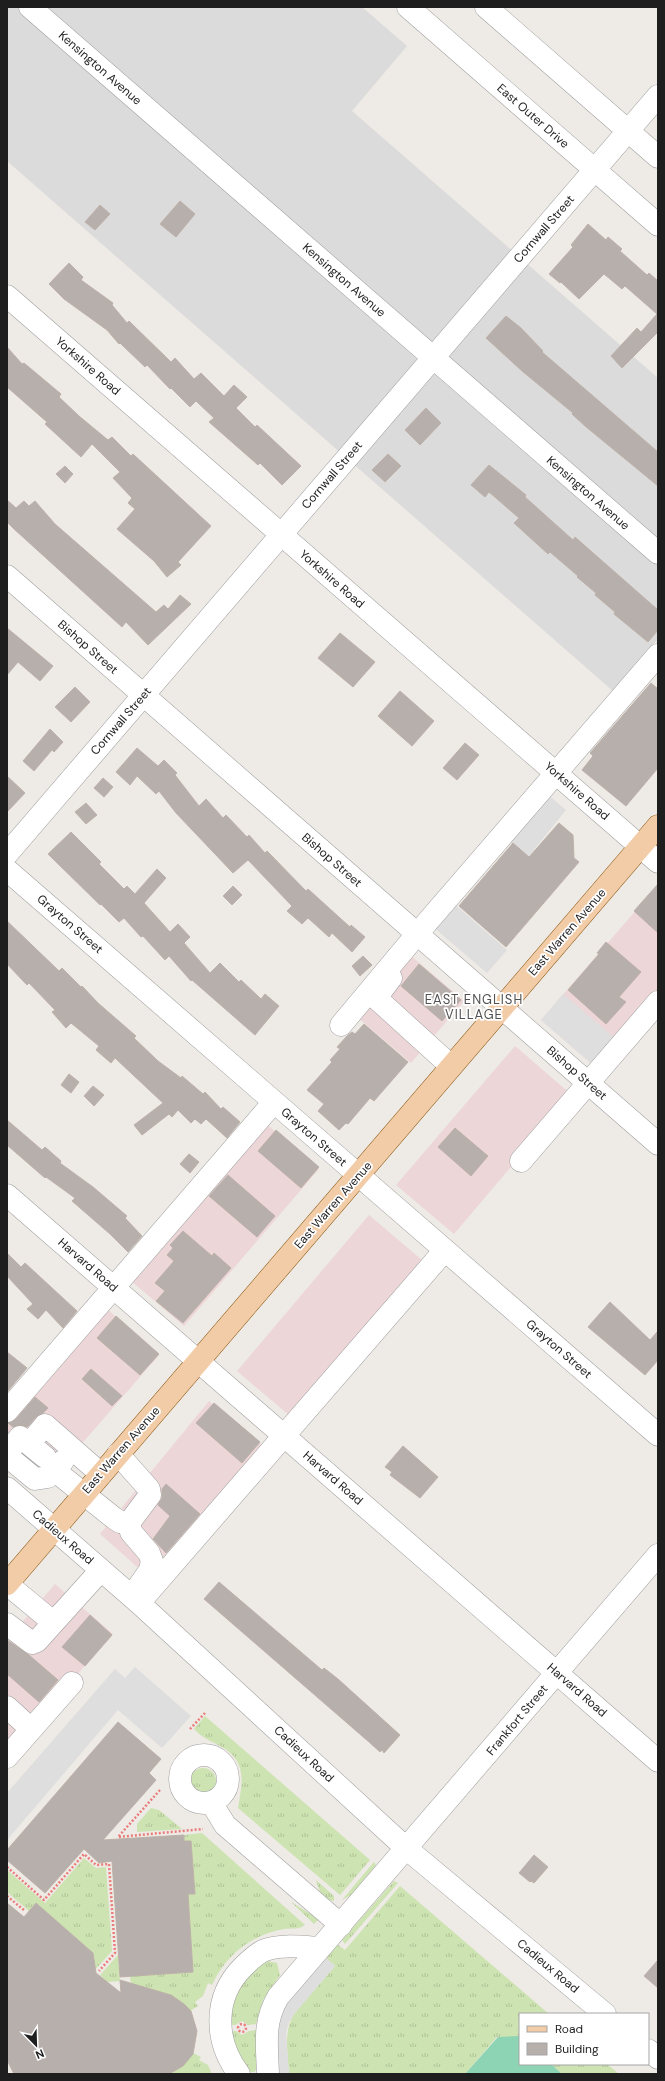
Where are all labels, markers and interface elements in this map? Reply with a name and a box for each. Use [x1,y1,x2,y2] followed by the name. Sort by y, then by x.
[55,27,145,109] street label: Kensington Avenue
[494,80,573,152] street label: East Outer Drive
[510,191,578,266] street label: Cornwall Street
[299,239,389,321] street label: Kensington Avenue
[52,333,124,399] street label: Yorkshire Road
[298,437,366,512] street label: Cornwall Street
[543,452,633,534] street label: Kensington Avenue
[296,546,368,612] street label: Yorkshire Road
[54,616,122,678] street label: Bishop Street
[87,683,155,758] street label: Cornwall Street
[541,758,613,824] street label: Yorkshire Road
[298,829,366,891] street label: Bishop Street
[525,885,610,979] street label: East Warren Avenue
[34,891,107,957] street label: Grayton Street
[425,991,523,1023] district label: EAST ENGLISH VILLAGE
[543,1042,611,1104] street label: Bishop Street
[278,1104,351,1170] street label: Grayton Street
[291,1158,376,1252] street label: East Warren Avenue
[55,1235,121,1295] street label: Harvard Road
[523,1316,596,1382] street label: Grayton Street
[79,1403,164,1497] street label: East Warren Avenue
[300,1448,366,1508] street label: Harvard Road
[29,1506,97,1568] street label: Cadieux Road
[544,1660,610,1720] street label: Harvard Road
[483,1681,551,1759] street label: Frankfort Street
[271,1722,337,1786] street label: Cadieux Road
[514,1935,582,1997] street label: Cadieux Road
[519,2013,649,2065] legend
[555,2021,583,2037] text: Road
[16,2025,56,2065] north arrow
[555,2041,599,2057] text: Building
[33,2046,46,2062] text: N

